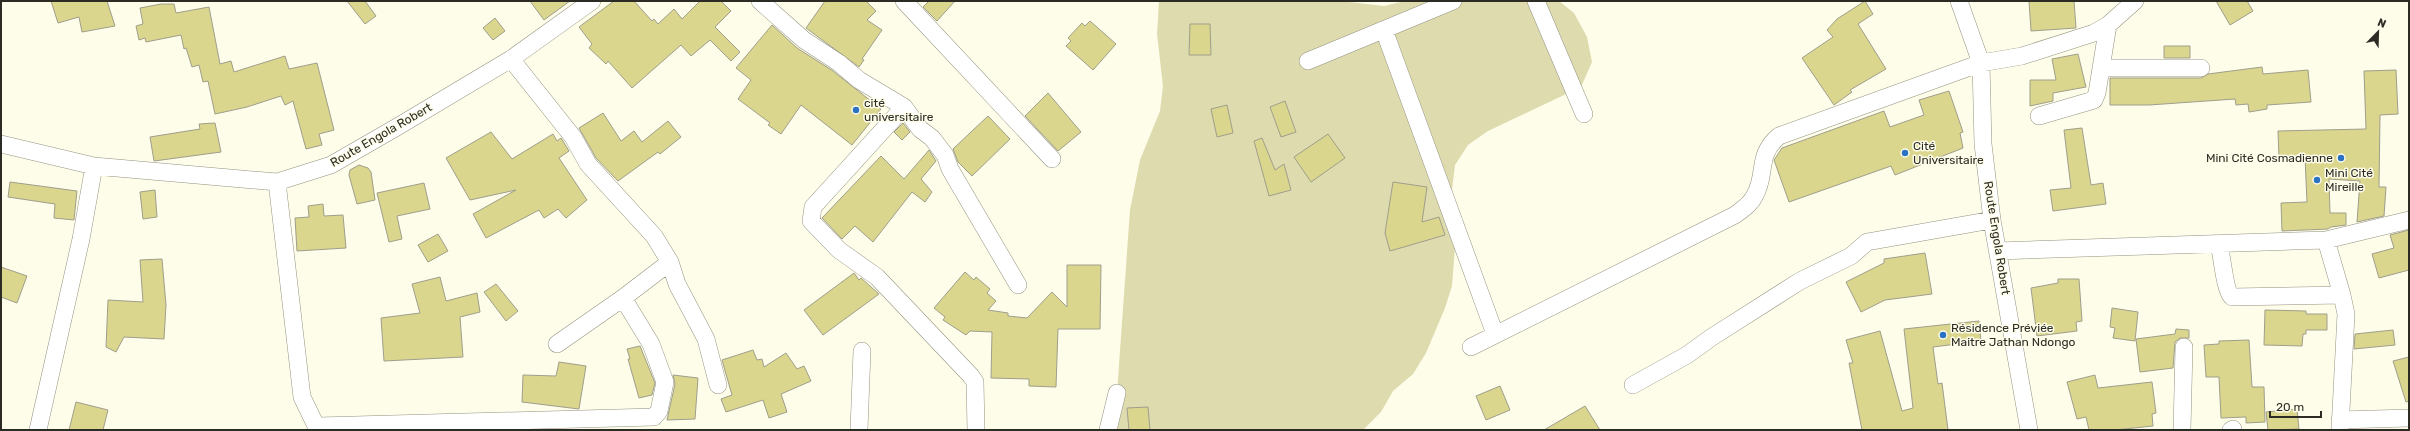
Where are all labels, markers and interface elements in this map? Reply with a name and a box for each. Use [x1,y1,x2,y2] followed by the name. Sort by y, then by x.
[2358,12,2398,52] north arrow
[2376,16,2388,31] text: N
[864,96,934,124] place label: cité universitaire
[328,100,435,170] street label: Route Engola Robert
[851,105,861,115] marker: cité universitaire
[1913,139,1984,167] place label: Cité Universitaire
[1900,148,1910,158] marker: Cité Universitaire
[2206,151,2333,165] place label: Mini Cité Cosmadienne
[2336,153,2346,163] marker: Mini Cité Cosmadienne
[2325,166,2373,194] place label: Mini Cité Mireille
[2312,175,2322,185] marker: Mini Cité Mireille
[1981,180,2013,296] street label: Route Engola Robert
[1951,321,2076,349] place label: Résidence Préviée Maitre Jathan Ndongo
[1938,330,1948,340] marker: Résidence Préviée Maitre Jathan Ndongo
[2270,393,2321,419] scale bar
[2276,400,2304,414] text: 20 m

